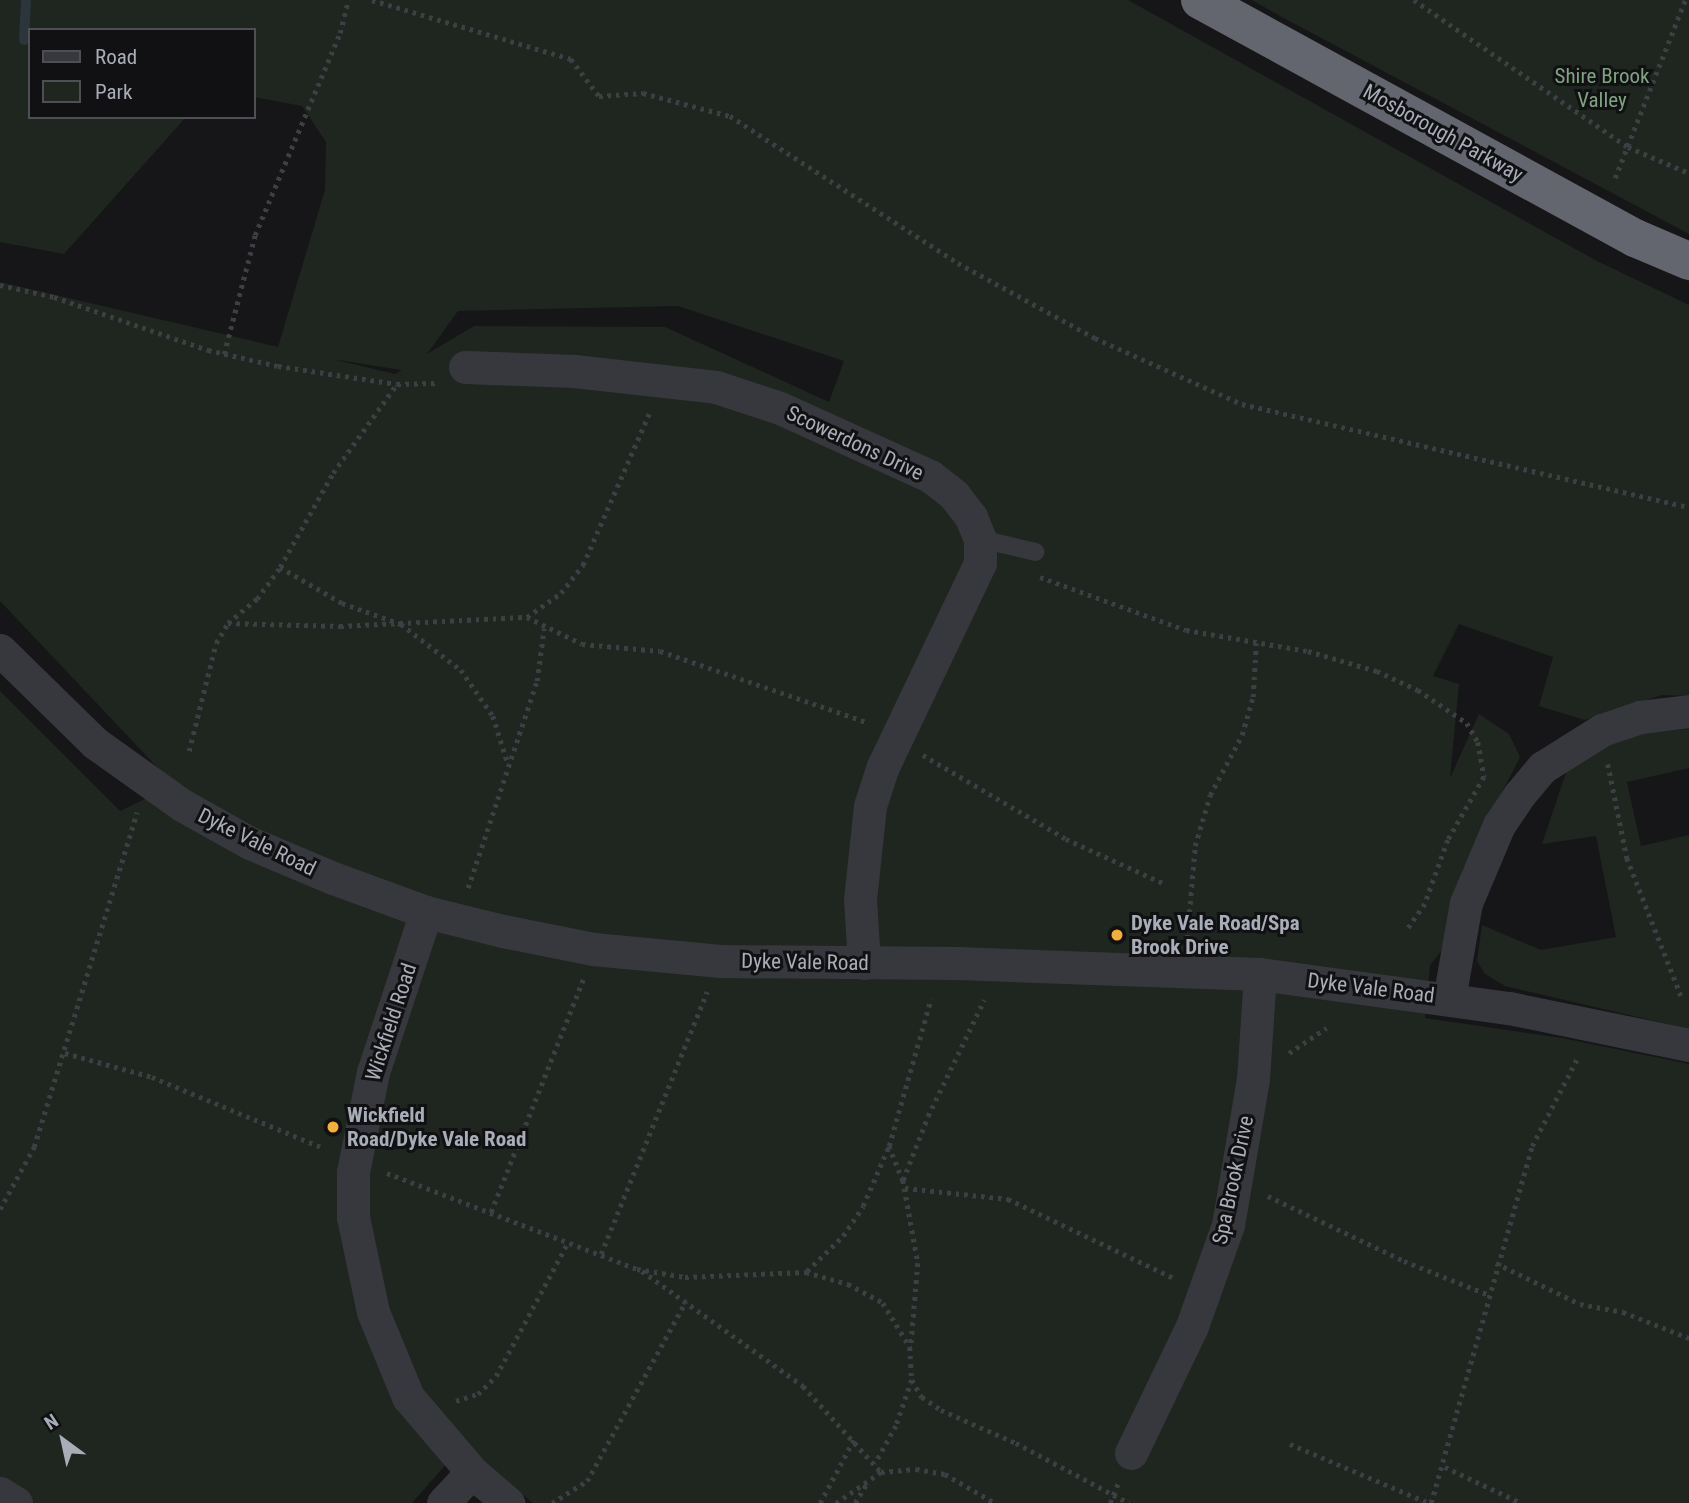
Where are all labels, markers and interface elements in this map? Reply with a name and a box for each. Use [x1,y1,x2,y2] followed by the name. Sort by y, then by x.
[28,28,256,119] legend
[95,45,137,69] text: Road
[1555,63,1649,113] park label: Shire Brook Valley
[1359,79,1527,187] street label: Mosborough Parkway
[95,80,132,104] text: Park
[782,400,928,486] street label: Scowerdons Drive
[194,803,320,881] street label: Dyke Vale Road
[1131,910,1300,960] place label: Dyke Vale Road/Spa Brook Drive
[1109,927,1125,943] marker: Dyke Vale Road/Spa Brook Drive
[741,948,869,976] street label: Dyke Vale Road
[360,960,422,1084] street label: Wickfield Road
[1306,968,1436,1008] street label: Dyke Vale Road
[347,1102,526,1152] place label: Wickfield Road/Dyke Vale Road
[1207,1113,1259,1247] street label: Spa Brook Drive
[325,1119,341,1135] marker: Wickfield Road/Dyke Vale Road
[28,1405,98,1475] north arrow
[40,1409,62,1435] text: N

